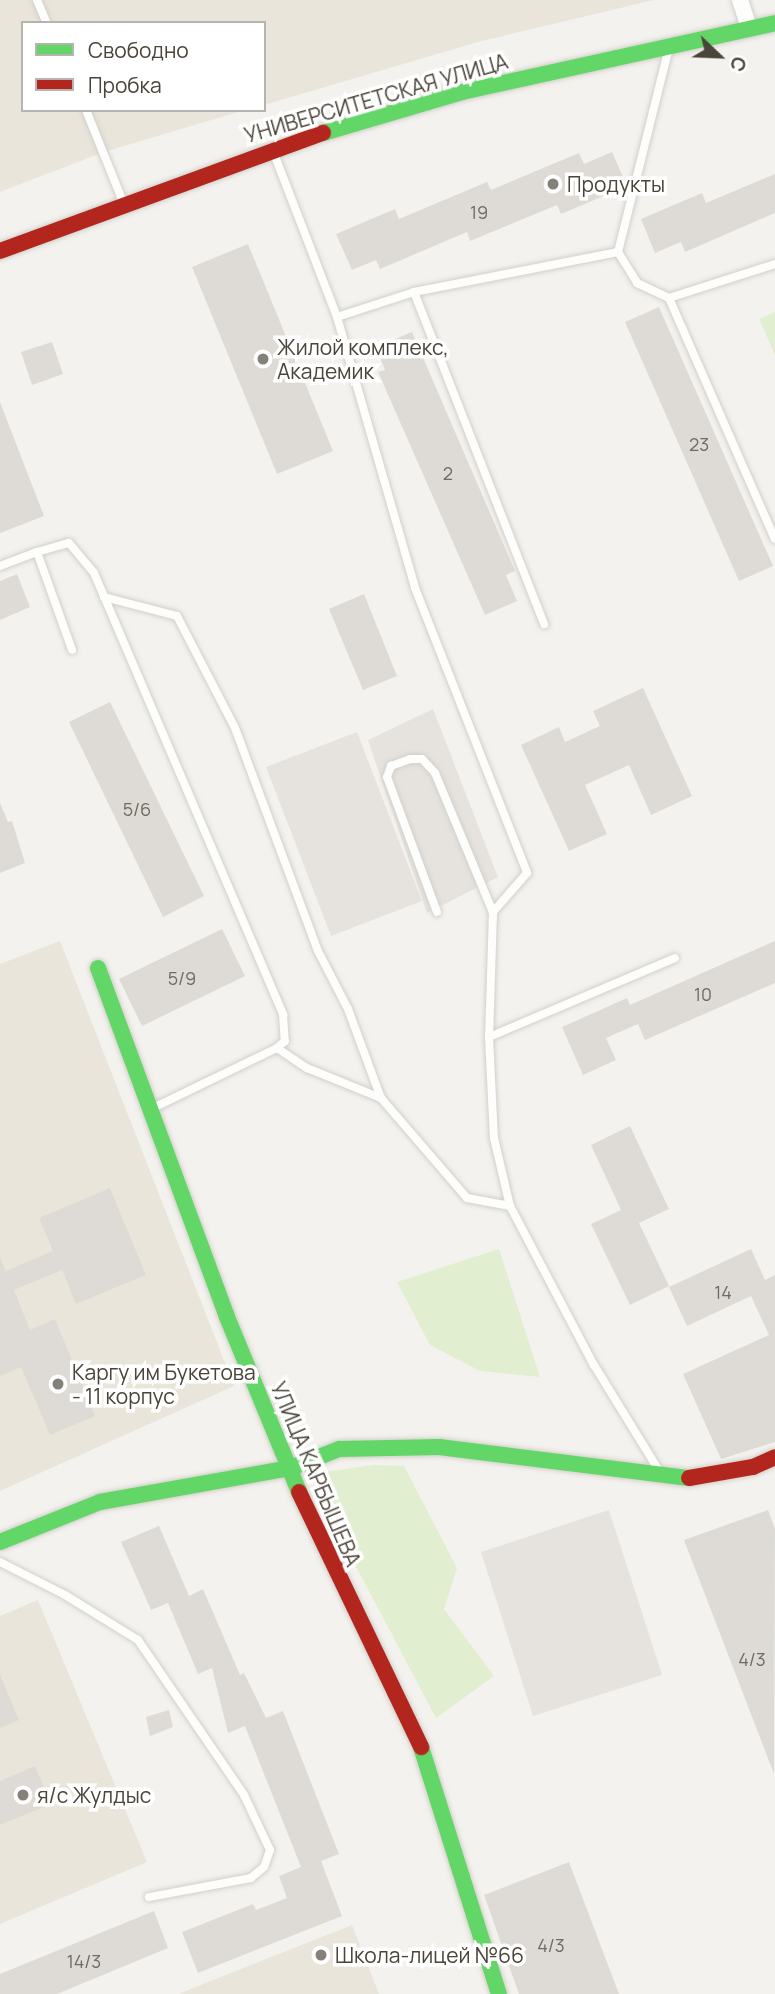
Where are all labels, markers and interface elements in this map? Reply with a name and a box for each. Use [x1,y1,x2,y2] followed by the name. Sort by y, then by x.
[21,21,266,112] legend
[684,21,754,91] north arrow
[88,36,189,64] text: Свободно
[241,48,511,148] street label: УНИВЕРСИТЕТСКАЯ УЛИЦА
[724,53,753,76] text: С
[88,71,162,99] text: Пробка
[567,171,665,197] place label: Продукты
[545,176,561,192] marker: Продукты
[470,201,488,223] house number: 19
[277,334,449,384] place label: Жилой комплекс, Академик
[255,351,271,367] marker: Жилой комплекс, Академик
[689,433,709,455] house number: 23
[443,462,453,484] house number: 2
[123,798,151,820] house number: 5/6
[168,967,196,989] house number: 5/9
[694,983,712,1005] house number: 10
[714,1281,732,1303] house number: 14
[72,1359,256,1409] place label: Каргу им Букетова - 11 корпус
[50,1376,66,1392] marker: Каргу им Букетова - 11 корпус
[266,1378,366,1570] street label: УЛИЦА КАРБЫШЕВА
[738,1648,766,1670] house number: 4/3
[37,1782,151,1808] place label: я/c Жулдыс
[15,1787,31,1803] marker: я/c Жулдыс
[537,1934,565,1956] house number: 4/3
[335,1942,524,1968] place label: Школа-лицей №66
[313,1947,329,1963] marker: Школа-лицей №66
[67,1950,101,1972] house number: 14/3

